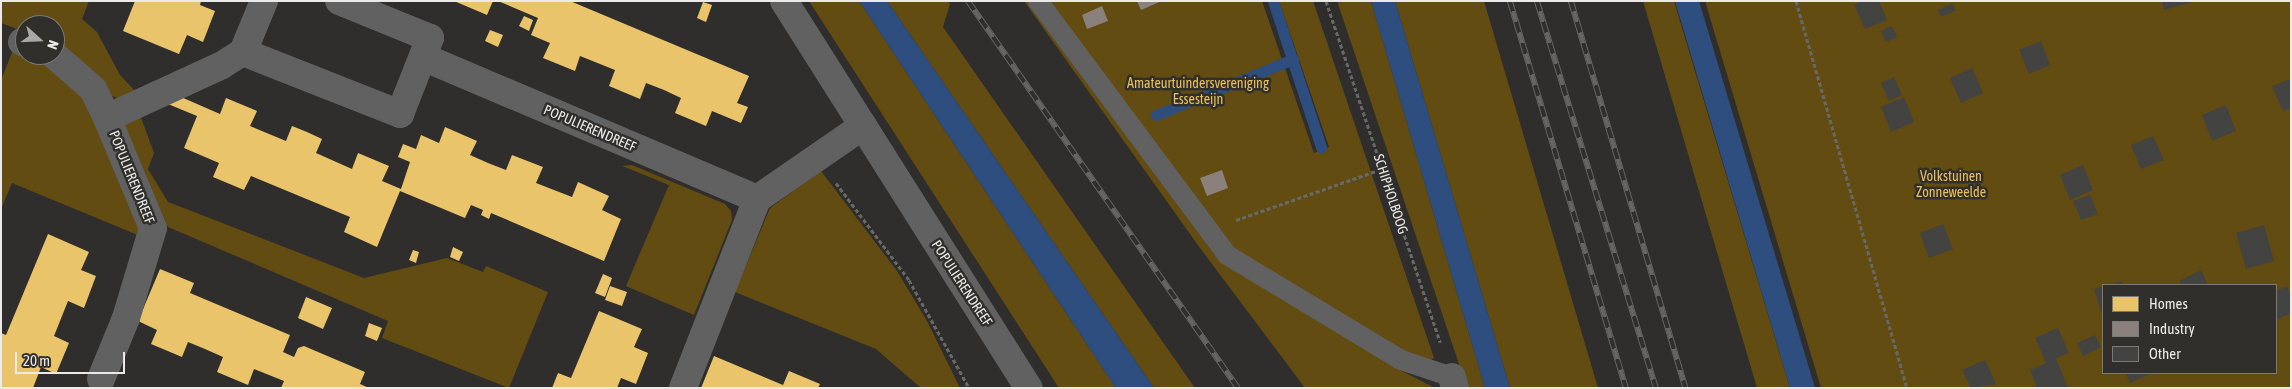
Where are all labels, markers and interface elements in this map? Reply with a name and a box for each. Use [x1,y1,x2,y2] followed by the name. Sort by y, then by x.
[15,15,65,65] north arrow
[44,38,62,51] text: N
[1127,75,1269,108] park label: Amateurtuindersvereniging Essesteijn
[541,101,639,155] street label: POPULIERENDREEF
[106,128,158,226] street label: POPULIERENDREEF
[1370,152,1412,236] street label: SCHIPHOLBOOG
[1916,168,1986,200] park label: Volkstuinen Zonneweelde
[928,237,996,329] street label: POPULIERENDREEF
[2102,284,2277,374] legend
[2149,295,2188,312] text: Homes
[2149,320,2195,337] text: Industry
[18,342,128,374] scale bar
[2149,345,2181,362] text: Other
[23,352,50,369] text: 20 m

